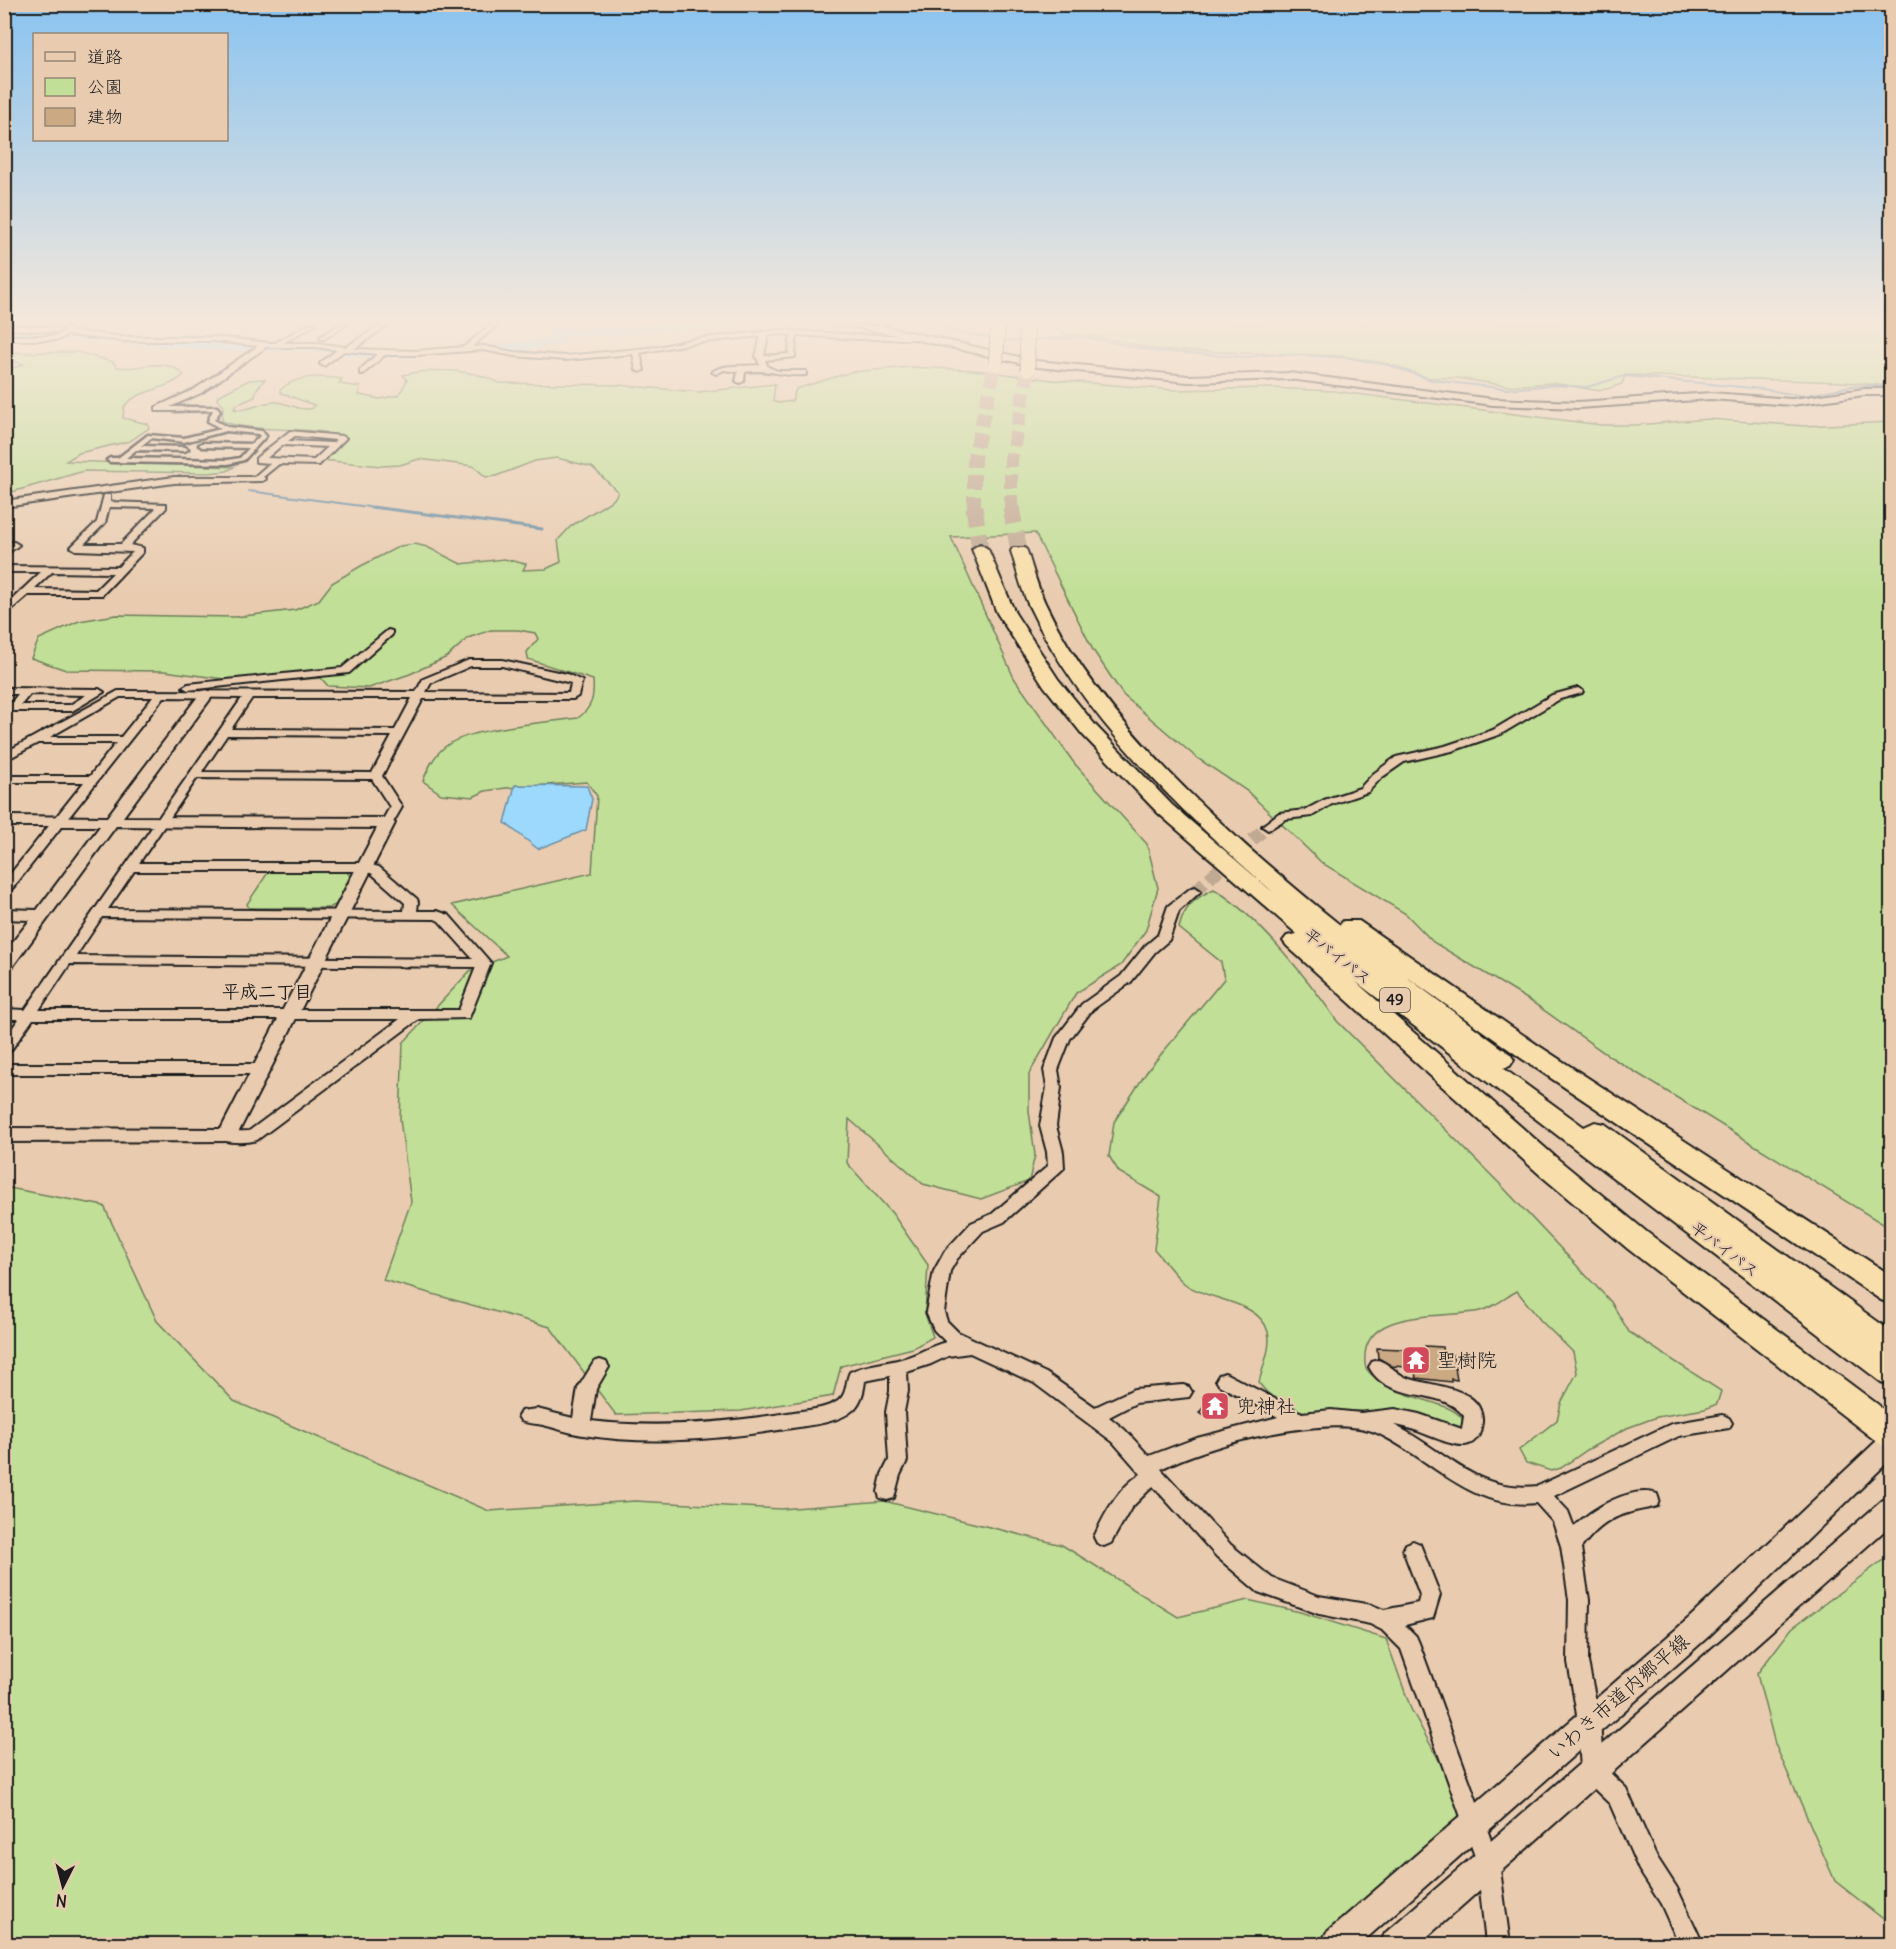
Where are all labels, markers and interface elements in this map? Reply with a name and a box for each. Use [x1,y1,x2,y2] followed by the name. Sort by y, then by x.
[33,33,228,141] legend
[87,45,123,68] text: 道路
[87,75,123,98] text: 公園
[87,105,123,128] text: 建物
[1300,924,1376,988] street label: 平バイパス
[222,980,312,1003] district label: 平成二丁目
[1380,988,1410,1012] road number: 49
[1687,1217,1763,1281] street label: 平バイパス
[1400,1344,1432,1376] temple icon: 聖樹院
[1437,1347,1497,1372] place label: 聖樹院
[1199,1390,1231,1422] temple icon: 兜神社
[1236,1393,1296,1418] place label: 兜神社
[1542,1628,1694,1765] street label: いわき市道内郷平線
[33,1856,93,1916] north arrow
[55,1890,68,1911] text: N

